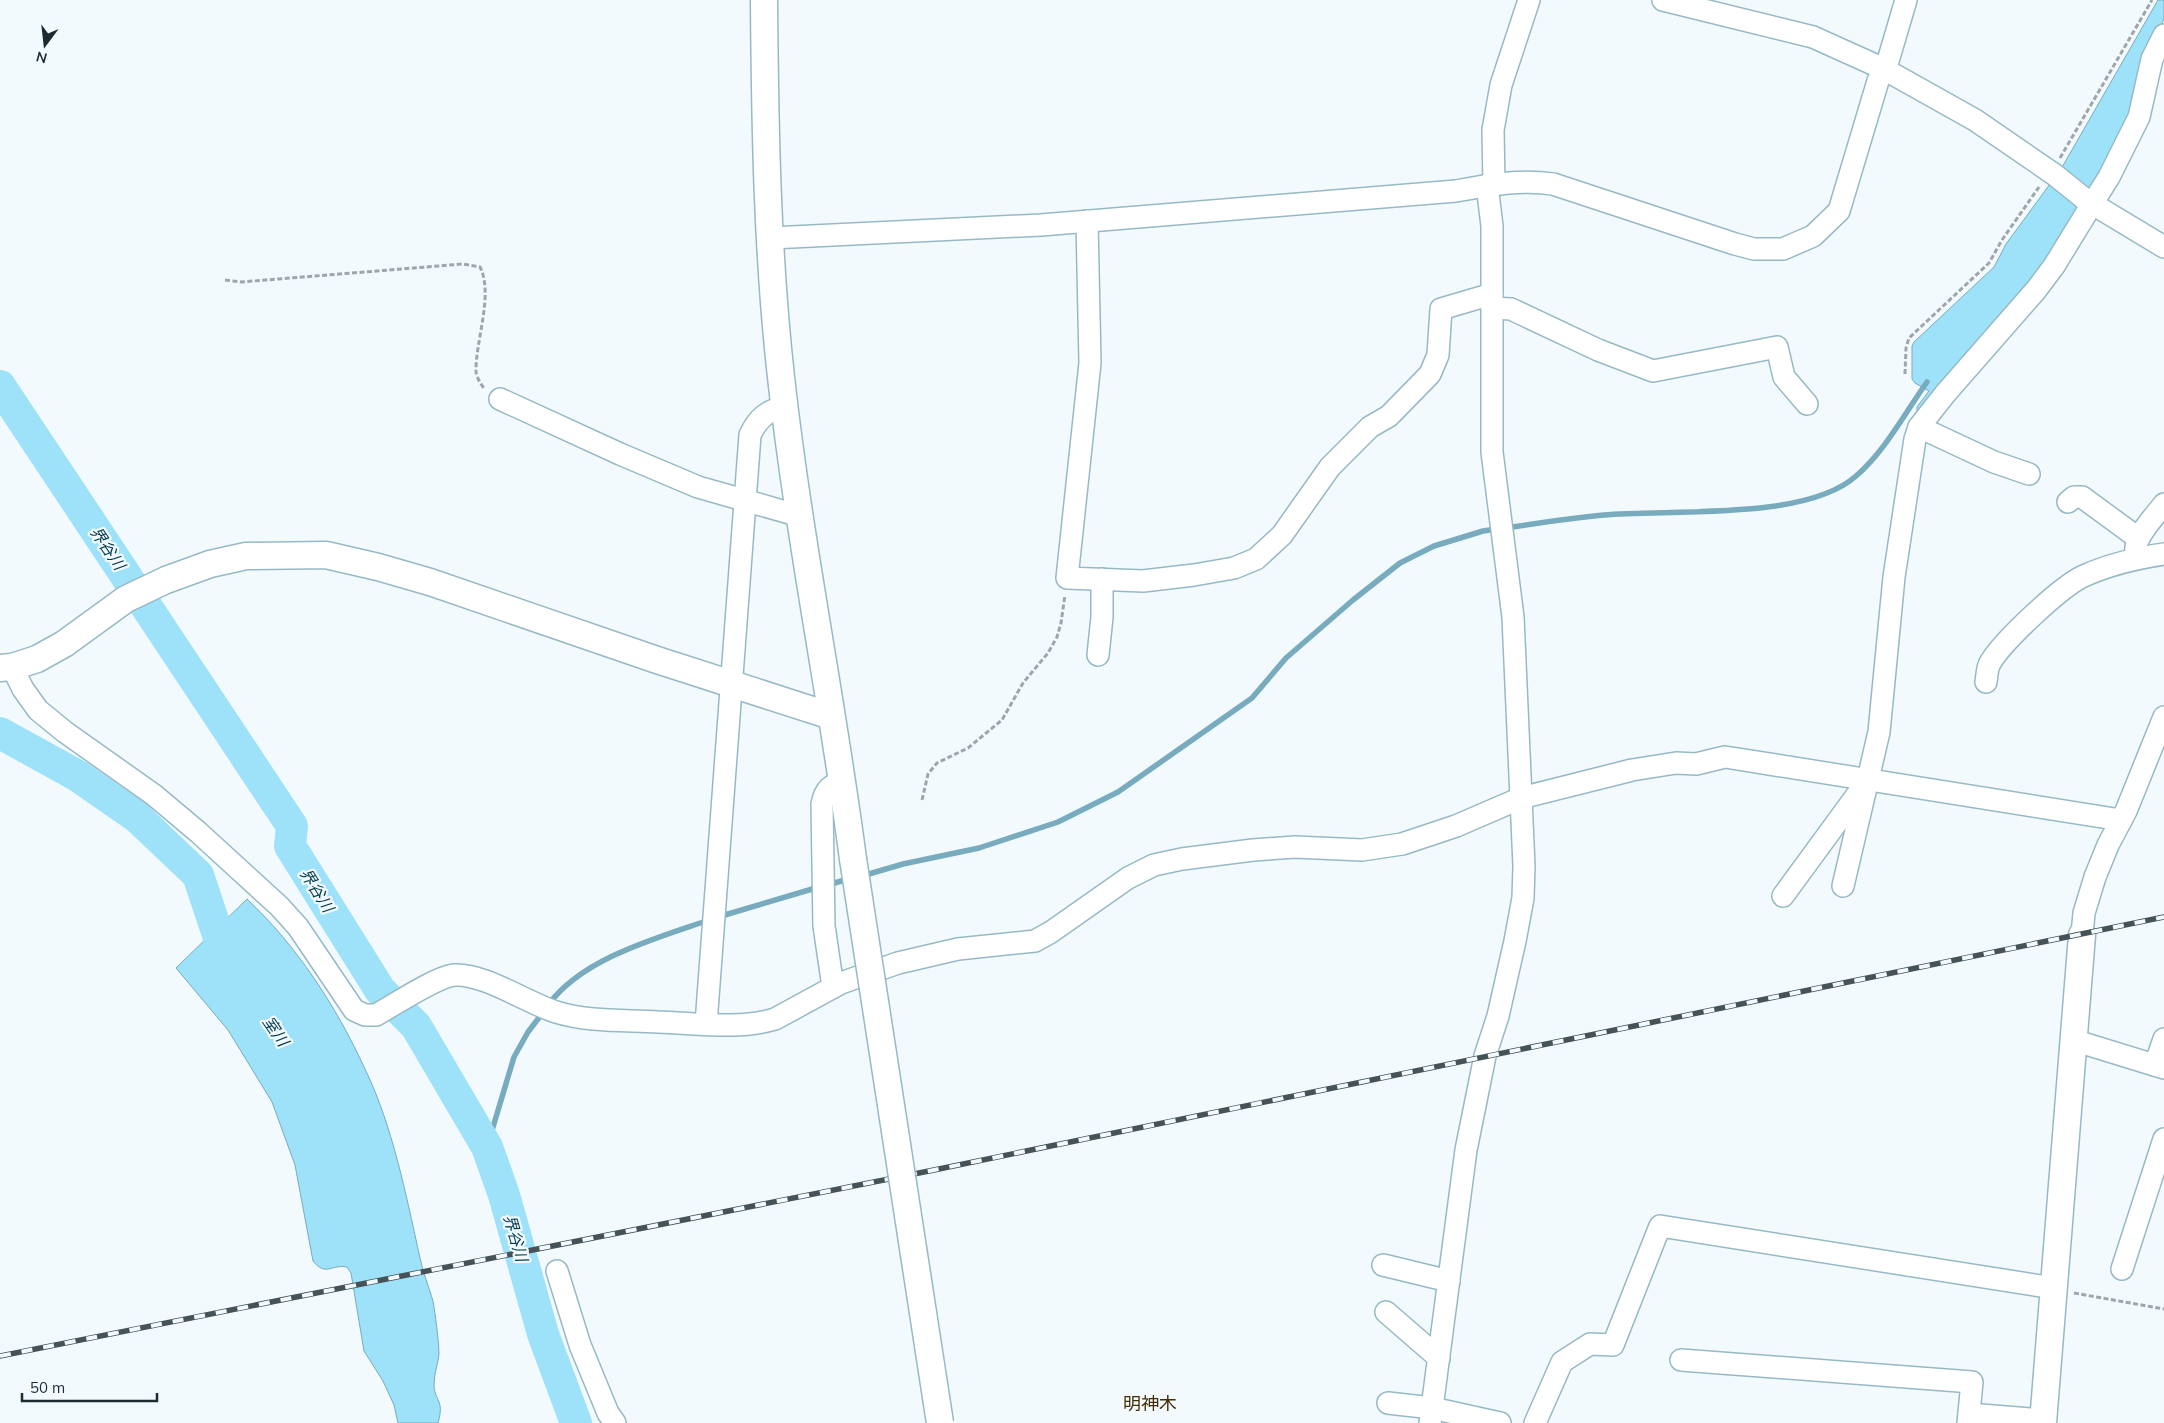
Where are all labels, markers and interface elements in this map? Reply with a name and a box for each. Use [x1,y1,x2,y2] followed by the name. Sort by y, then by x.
[20,20,70,70] north arrow
[34,47,49,68] text: N
[86,523,131,575] water label: 界谷川
[296,864,339,917] water label: 界谷川
[259,1012,295,1051] water label: 室川
[500,1212,533,1266] water label: 界谷川
[22,1370,158,1402] scale bar
[30,1378,65,1397] text: 50 m
[1123,1392,1177,1415] district label: 明神木

